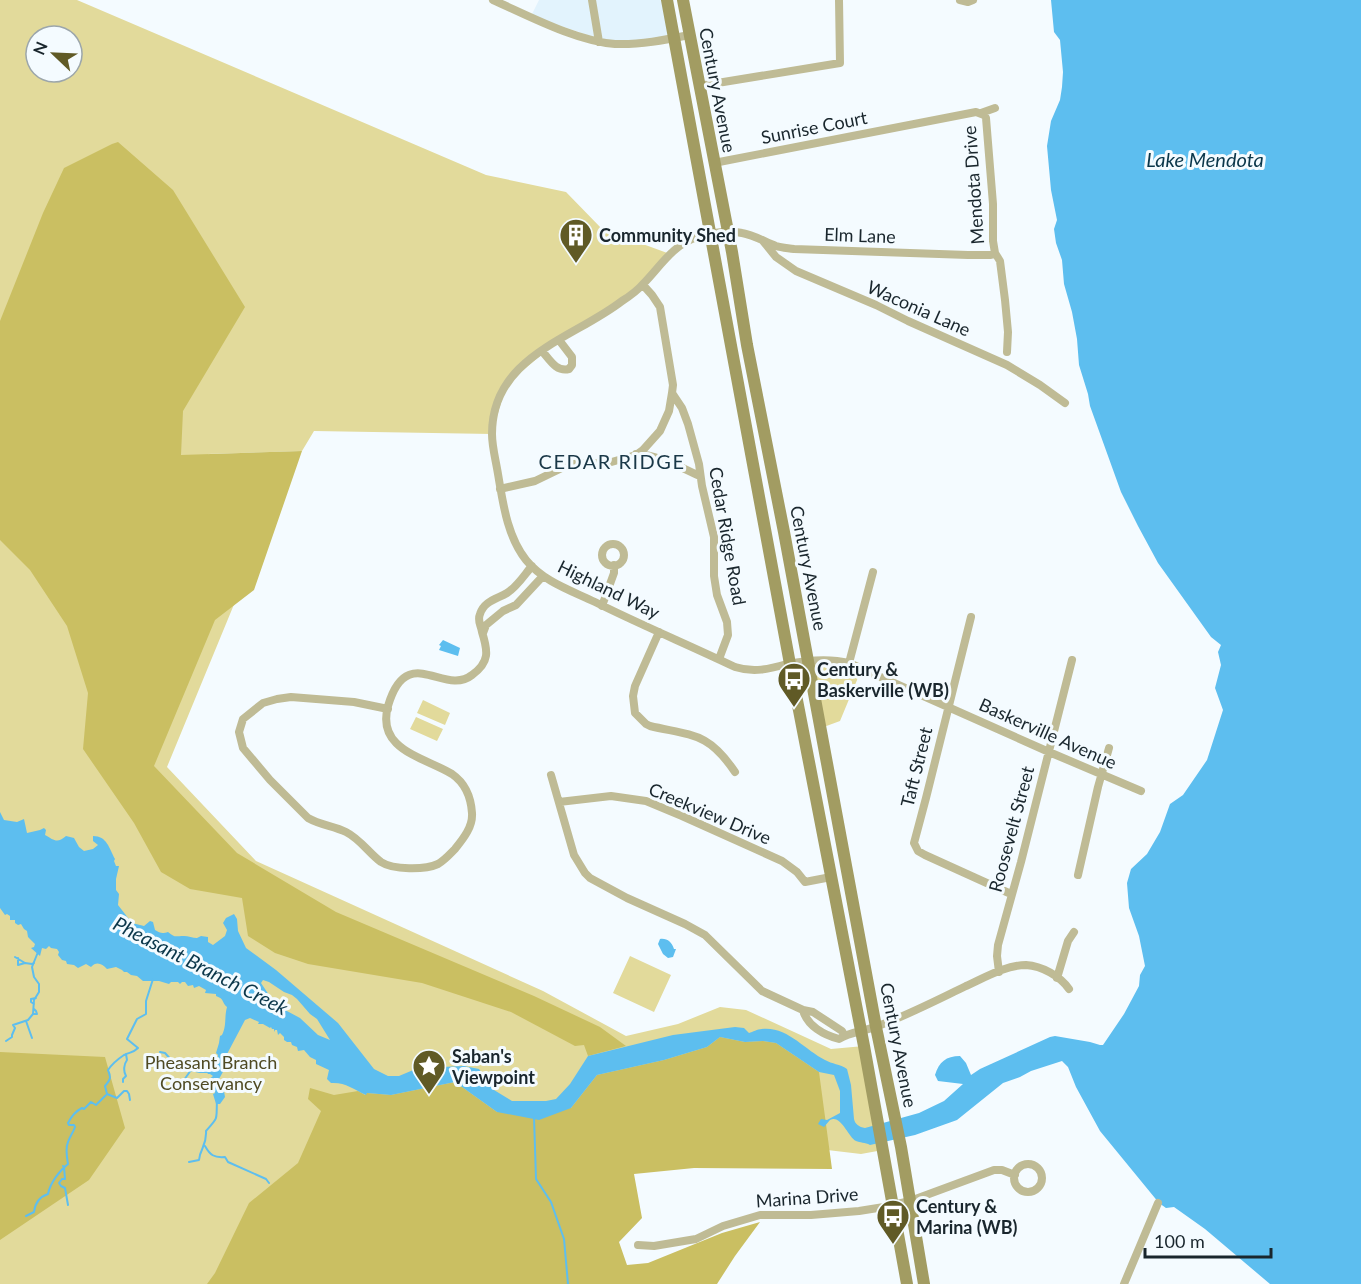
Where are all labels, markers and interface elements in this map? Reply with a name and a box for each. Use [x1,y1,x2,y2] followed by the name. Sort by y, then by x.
[24,24,84,84] north arrow
[695,26,741,154] street label: Century Avenue
[29,39,51,57] text: N
[759,106,869,148] street label: Sunrise Court
[958,125,988,245] street label: Mendota Drive
[1146,147,1264,171] water label: Lake Mendota
[558,217,594,264] building icon: Community Shed
[824,223,896,247] street label: Elm Lane
[599,224,736,246] place label: Community Shed
[864,275,974,341] street label: Waconia Lane
[539,449,685,473] district label: CEDAR RIDGE
[705,465,751,607] street label: Cedar Ridge Road
[786,504,832,632] street label: Century Avenue
[554,555,664,623] street label: Highland Way
[817,658,949,701] place label: Century & Baskerville (WB)
[776,661,812,708] bus stop icon: Century & Baskerville (WB)
[976,693,1120,773] street label: Baskerville Avenue
[895,724,937,809] street label: Taft Street
[984,763,1039,894] street label: Roosevelt Street
[646,777,774,849] street label: Creekview Drive
[110,911,293,1020] water label: Pheasant Branch Creek
[876,981,922,1109] street label: Century Avenue
[451,1045,535,1088] place label: Saban's Viewpoint
[411,1048,447,1095] place icon: Saban's Viewpoint
[145,1051,277,1094] park label: Pheasant Branch Conservancy
[755,1182,859,1212] street label: Marina Drive
[916,1195,1018,1238] place label: Century & Marina (WB)
[875,1198,911,1245] bus stop icon: Century & Marina (WB)
[1145,1221,1271,1259] scale bar
[1154,1230,1205,1252] text: 100 m

